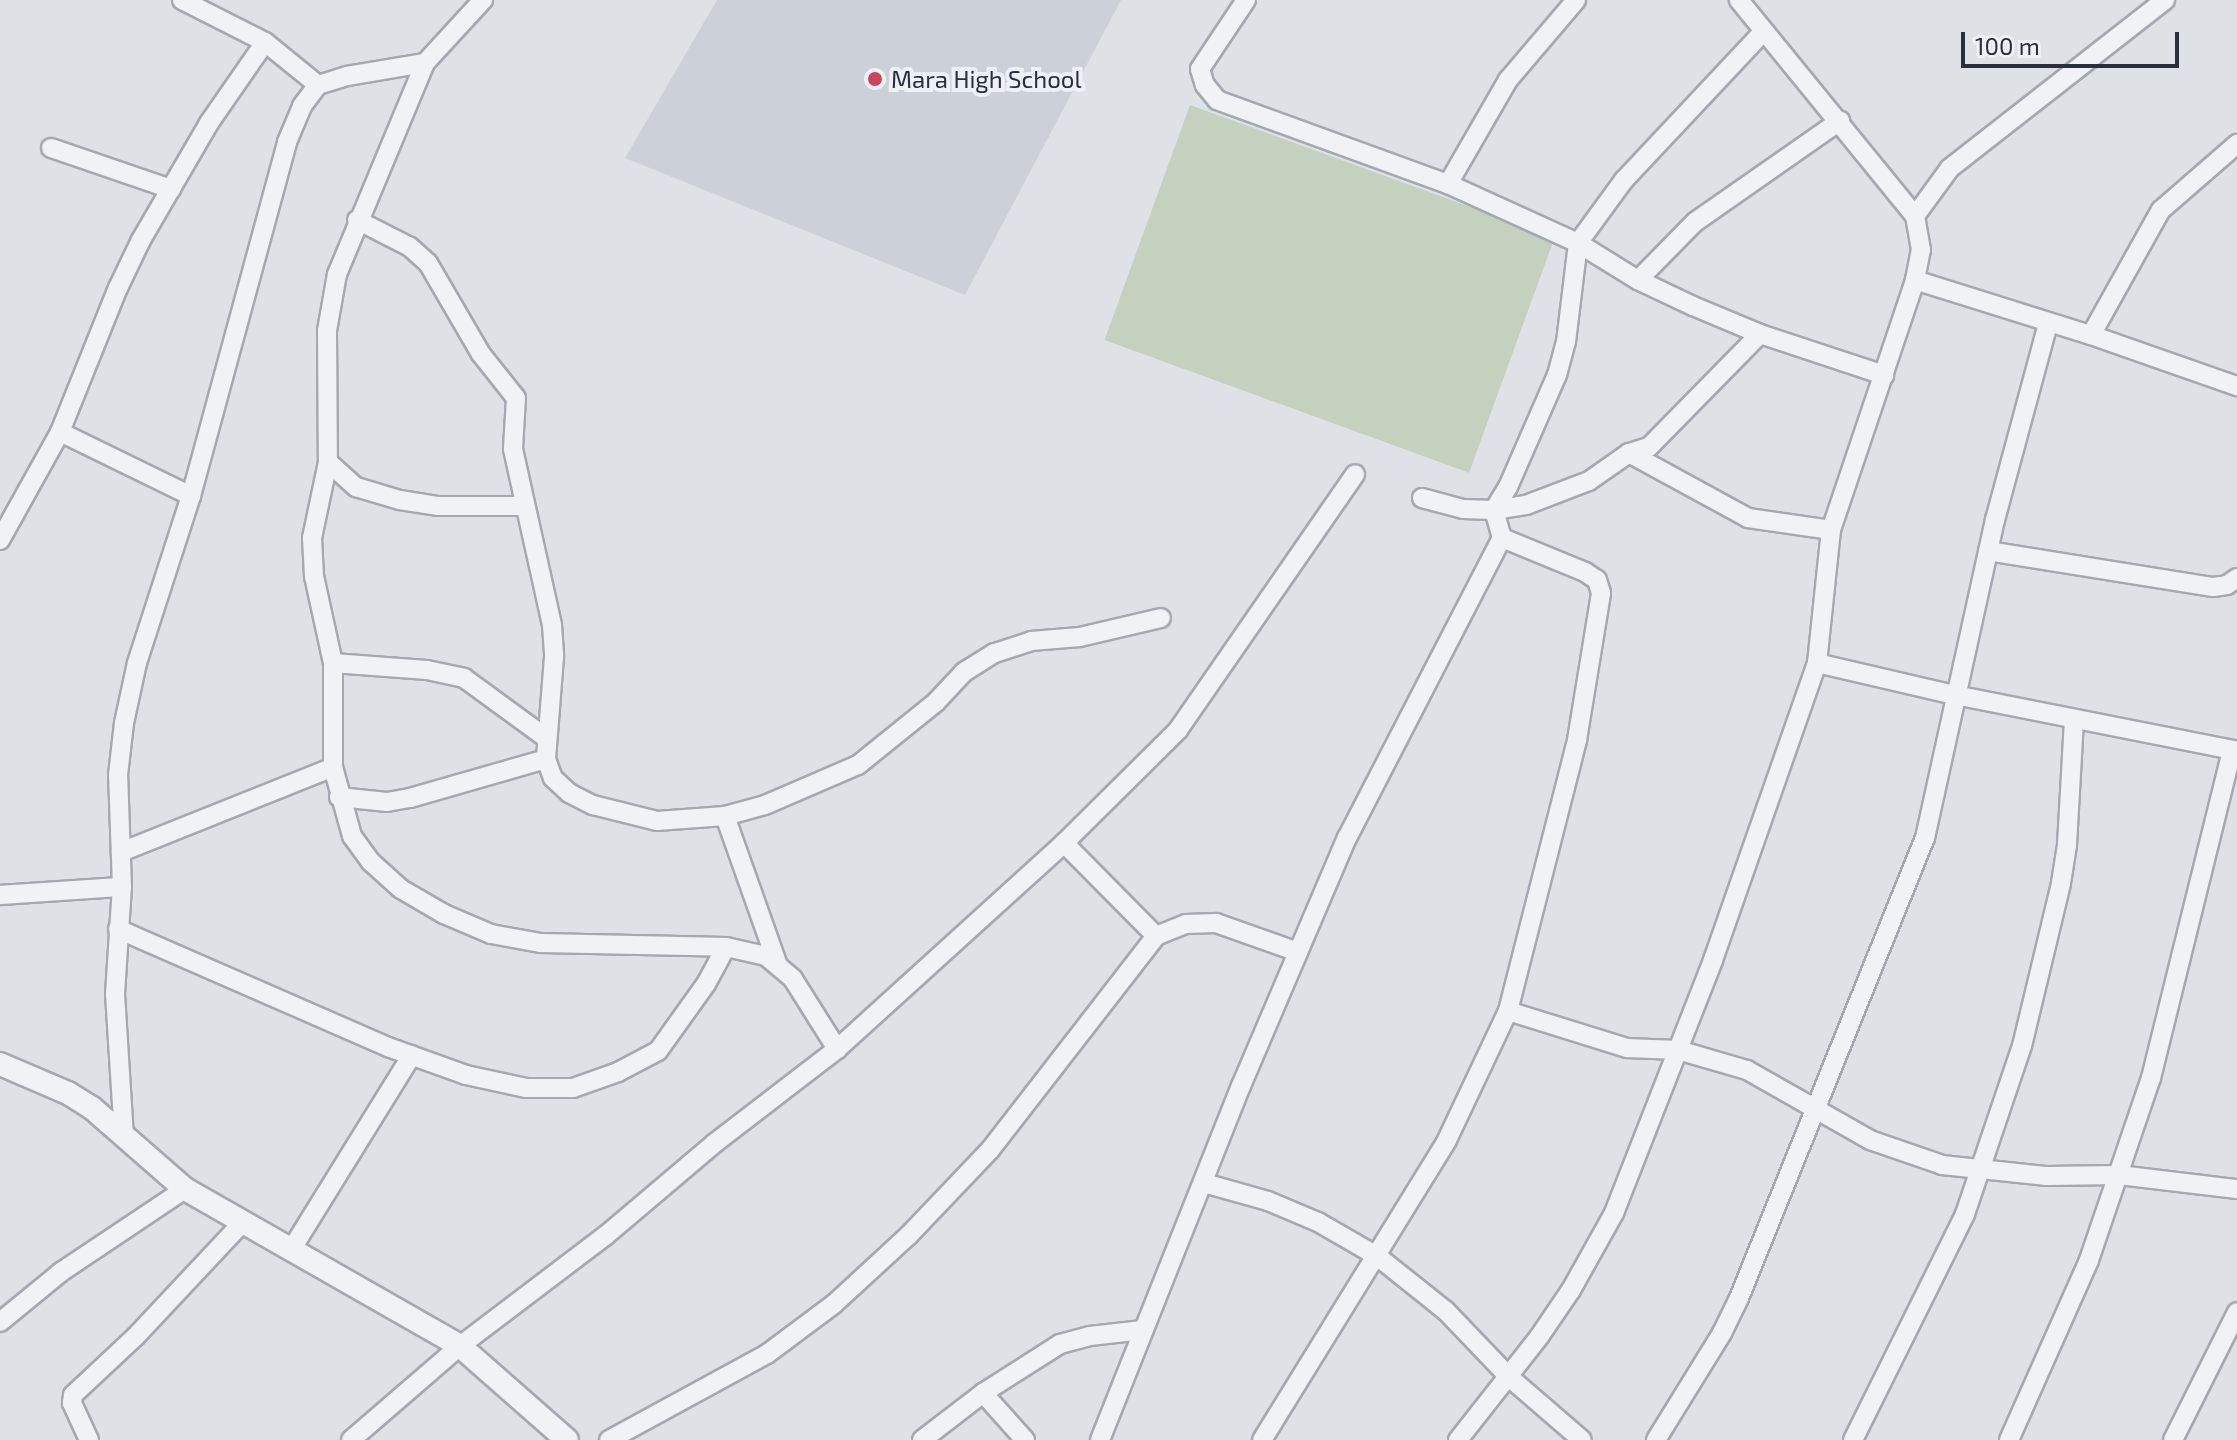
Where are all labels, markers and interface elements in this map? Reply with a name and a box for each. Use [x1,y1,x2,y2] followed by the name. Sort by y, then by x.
[1965,16,2183,66] scale bar
[1975,31,2040,60] text: 100 m
[891,65,1082,93] place label: Mara High School
[866,70,884,88] marker: Mara High School

